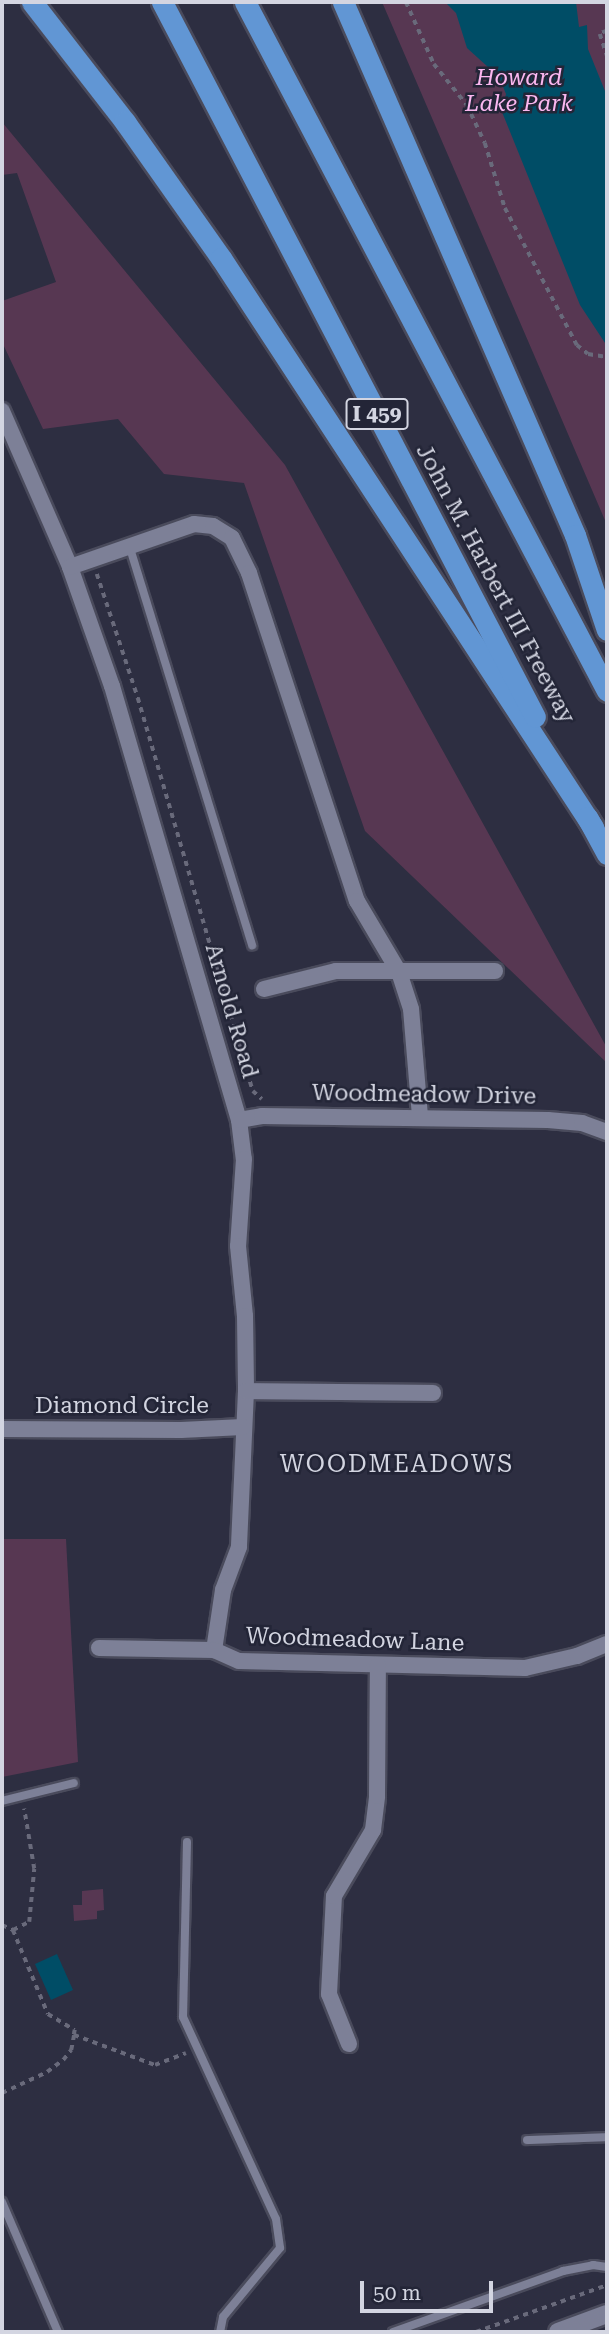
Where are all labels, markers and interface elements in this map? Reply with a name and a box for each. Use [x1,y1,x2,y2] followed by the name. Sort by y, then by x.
[465,64,573,118] park label: Howard Lake Park
[346,396,408,432] road number: I 459
[410,440,580,728] street label: John M. Harbert III Freeway
[199,941,263,1081] street label: Arnold Road
[312,1079,536,1111] street label: Woodmeadow Drive
[35,1392,209,1420] street label: Diamond Circle
[281,1451,513,1479] district label: WOODMEADOWS
[245,1622,465,1658] street label: Woodmeadow Lane
[364,2268,497,2312] scale bar
[373,2281,421,2305] text: 50 m

